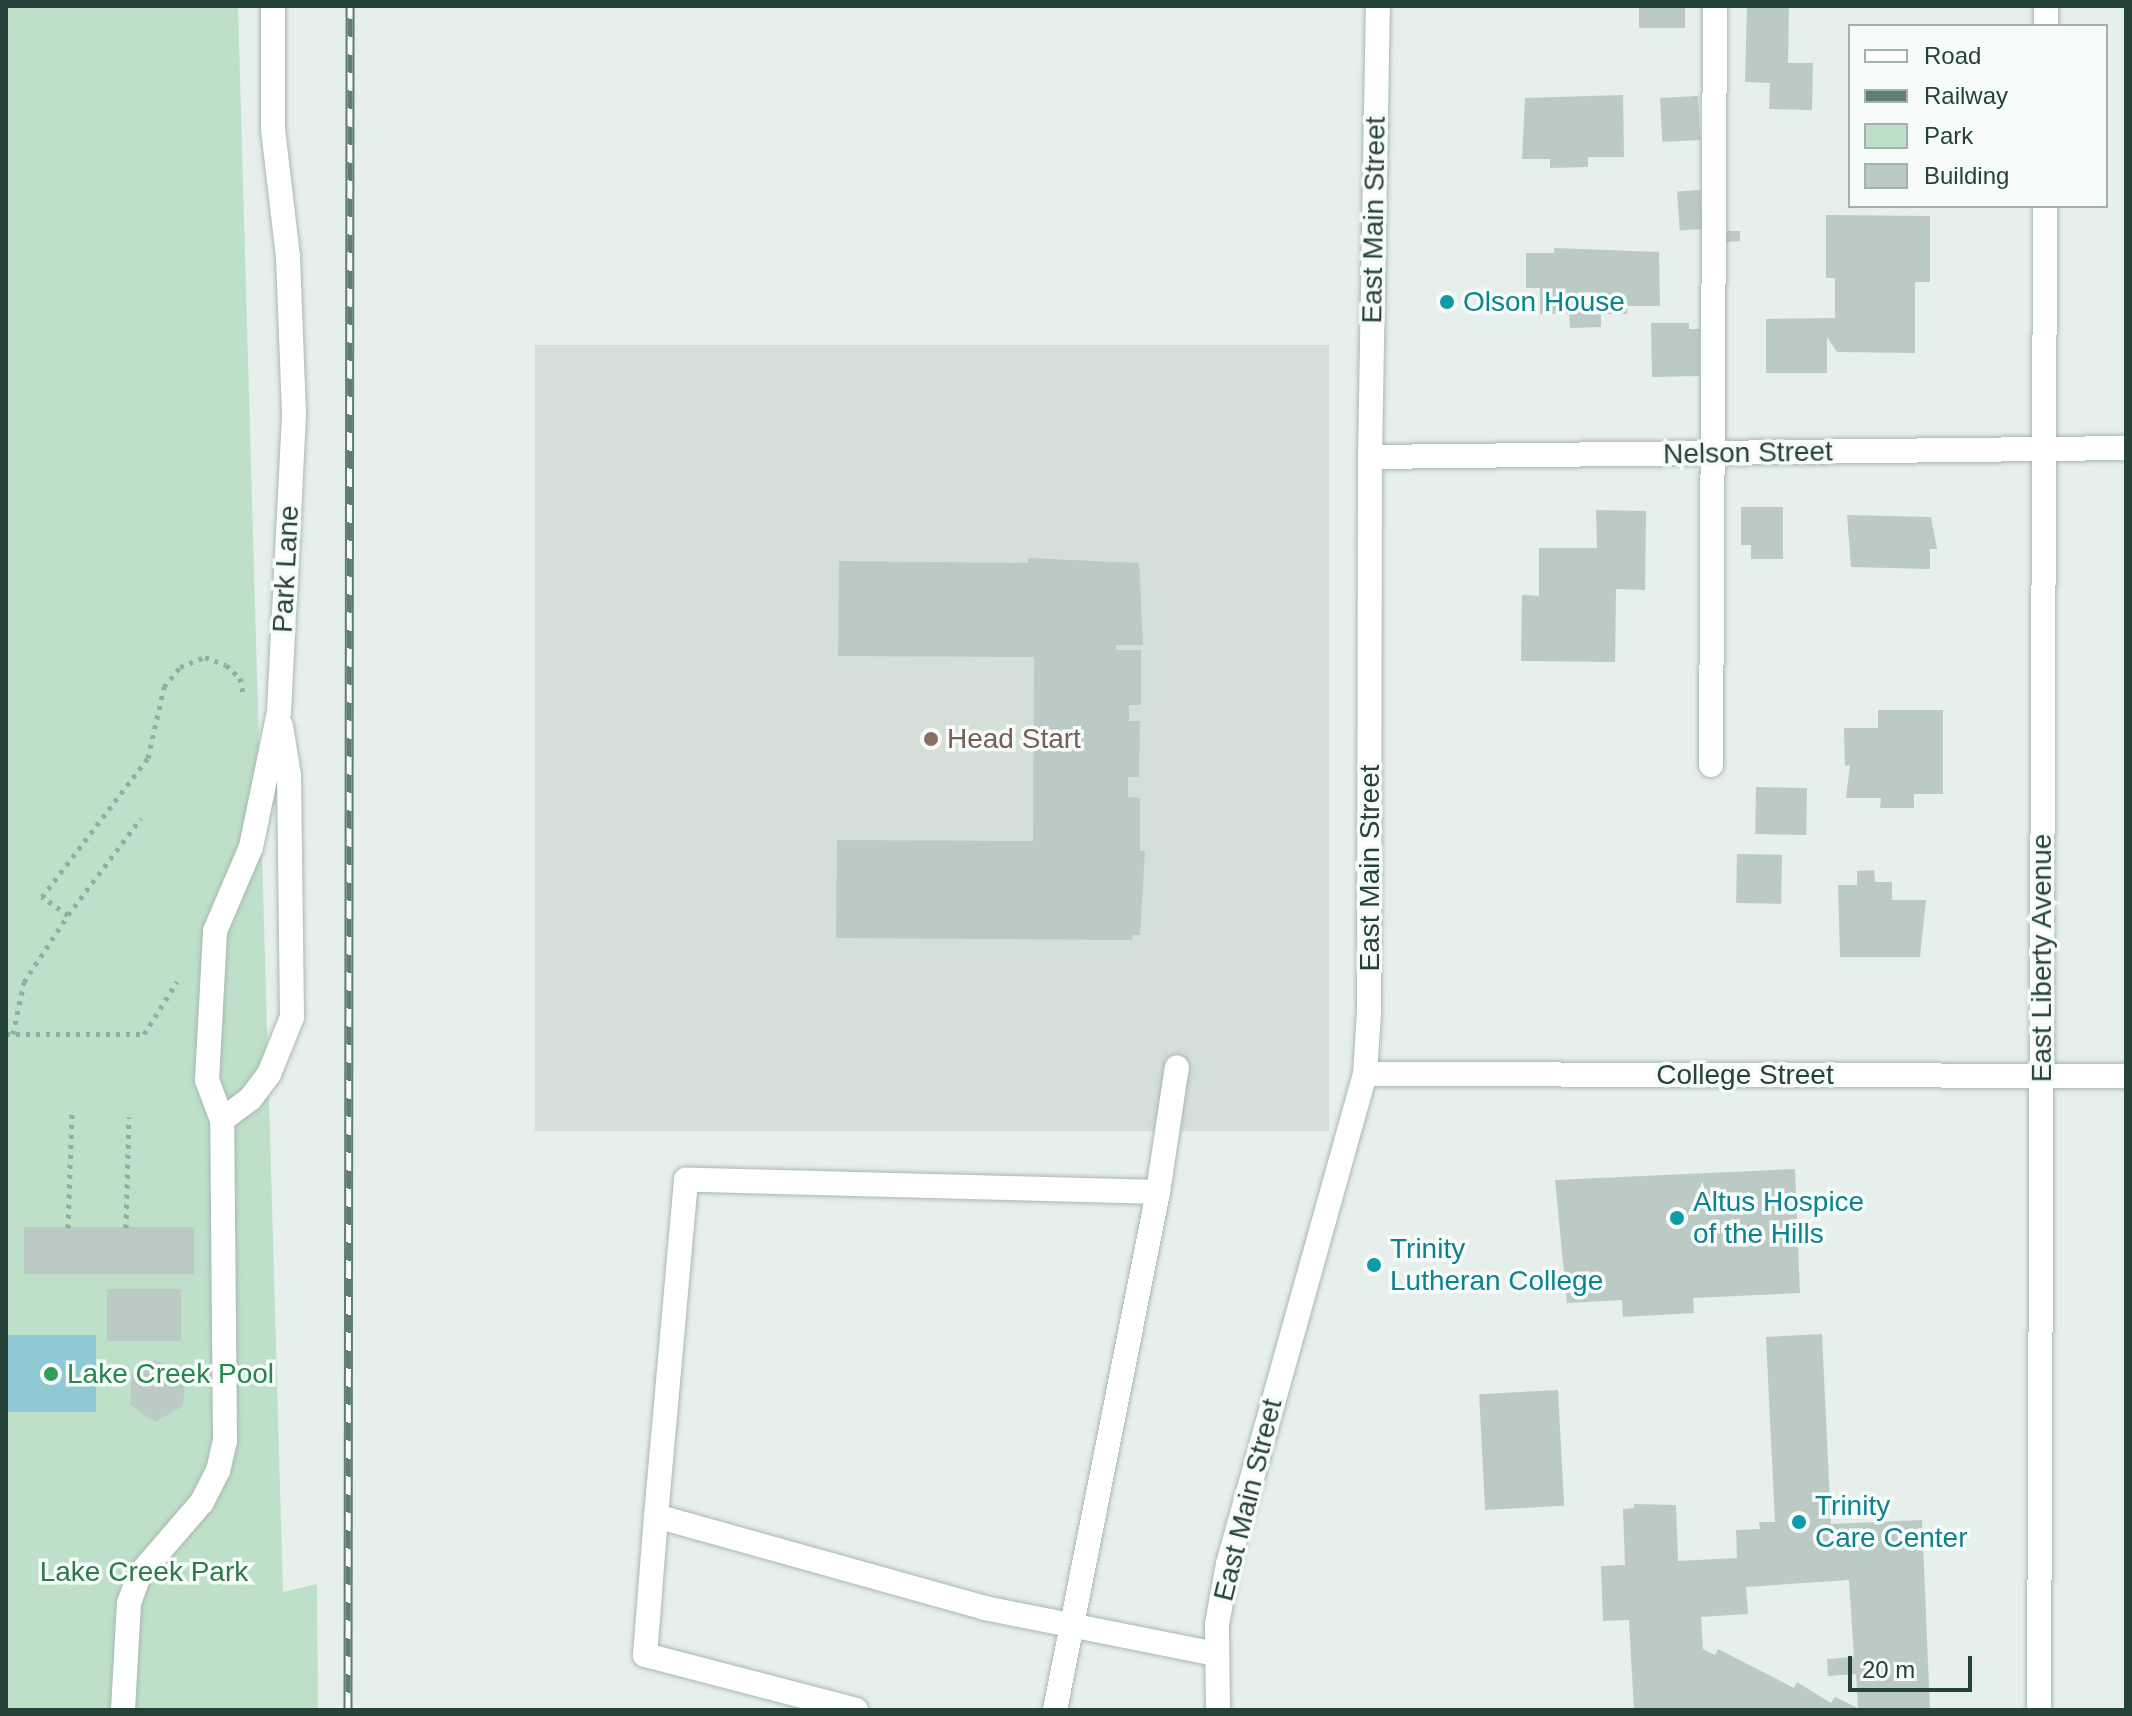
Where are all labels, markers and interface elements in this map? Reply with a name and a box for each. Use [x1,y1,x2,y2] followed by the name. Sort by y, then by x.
[1848,24,2108,208] legend
[1924,42,1981,69] text: Road
[1924,82,2008,109] text: Railway
[1355,116,1393,324] street label: East Main Street
[1924,122,1973,149] text: Park
[1924,162,2009,189] text: Building
[1463,285,1625,319] place label: Olson House
[1438,293,1456,311] marker: Olson House
[1663,435,1833,471] street label: Nelson Street
[266,504,306,634] street label: Park Lane
[947,722,1081,756] place label: Head Start
[922,730,940,748] marker: Head Start
[1353,765,1387,971] street label: East Main Street
[2025,833,2059,1083] street label: East Liberty Avenue
[1656,1058,1834,1092] street label: College Street
[1693,1185,1864,1251] place label: Altus Hospice of the Hills
[1668,1209,1686,1227] marker: Altus Hospice of the Hills
[1390,1232,1603,1298] place label: Trinity Lutheran College
[1365,1256,1383,1274] marker: Trinity Lutheran College
[67,1357,274,1391] place label: Lake Creek Pool
[42,1365,60,1383] marker: Lake Creek Pool
[1207,1396,1289,1604] street label: East Main Street
[1815,1489,1968,1555] place label: Trinity Care Center
[1790,1513,1808,1531] marker: Trinity Care Center
[40,1555,248,1589] park label: Lake Creek Park
[1852,1640,1976,1690] scale bar
[1862,1656,1915,1683] text: 20 m

